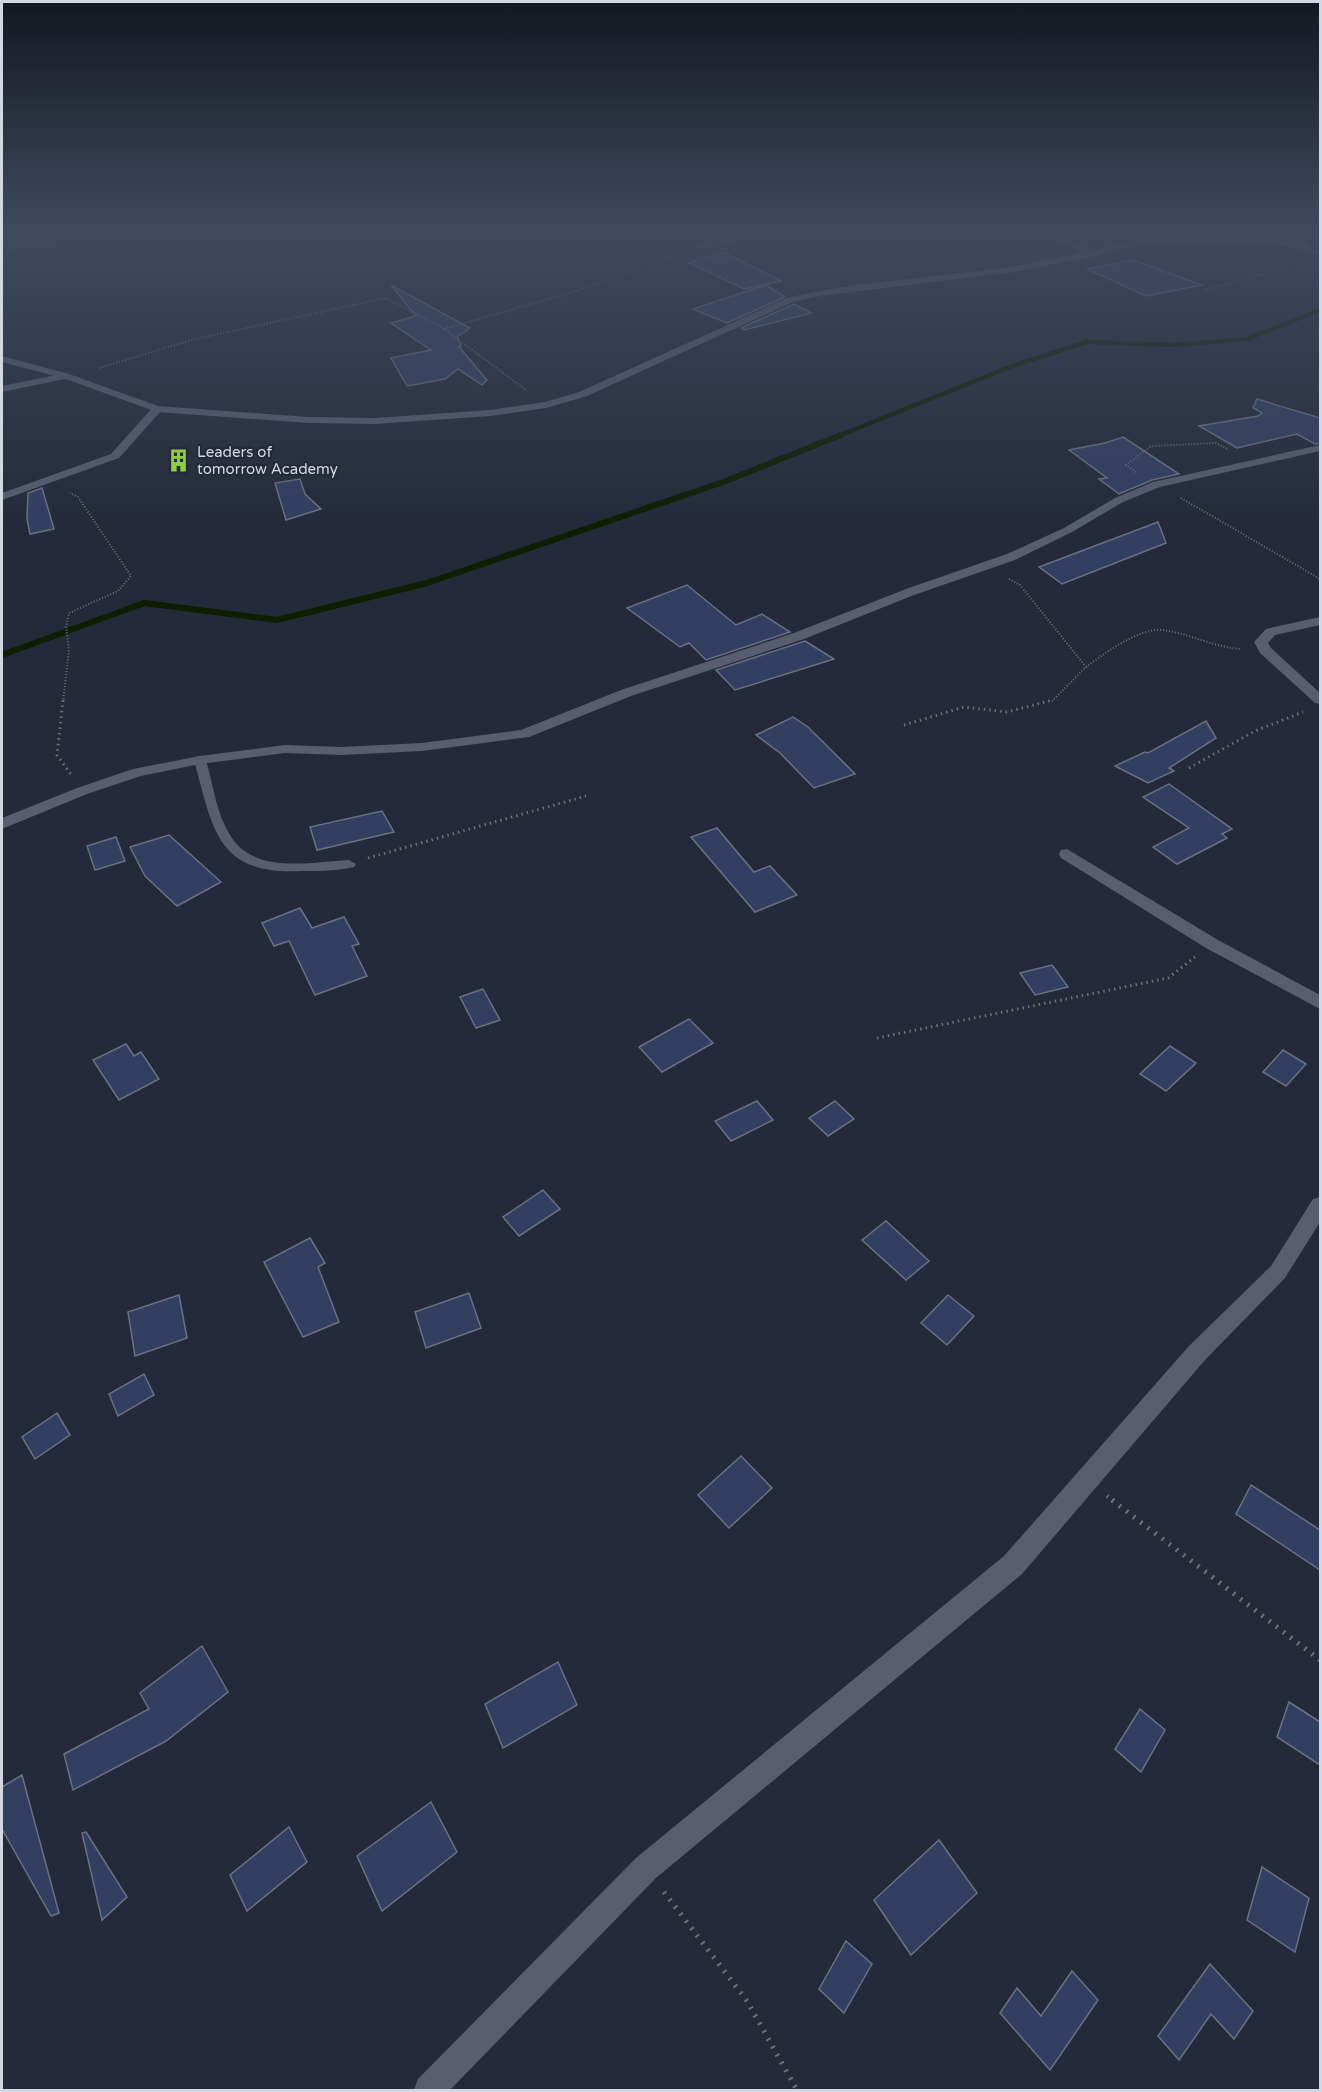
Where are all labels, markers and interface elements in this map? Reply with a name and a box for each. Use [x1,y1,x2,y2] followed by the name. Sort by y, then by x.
[197,443,338,478] place label: Leaders of tomorrow Academy
[166,448,192,474] building icon: Leaders of tomorrow Academy

